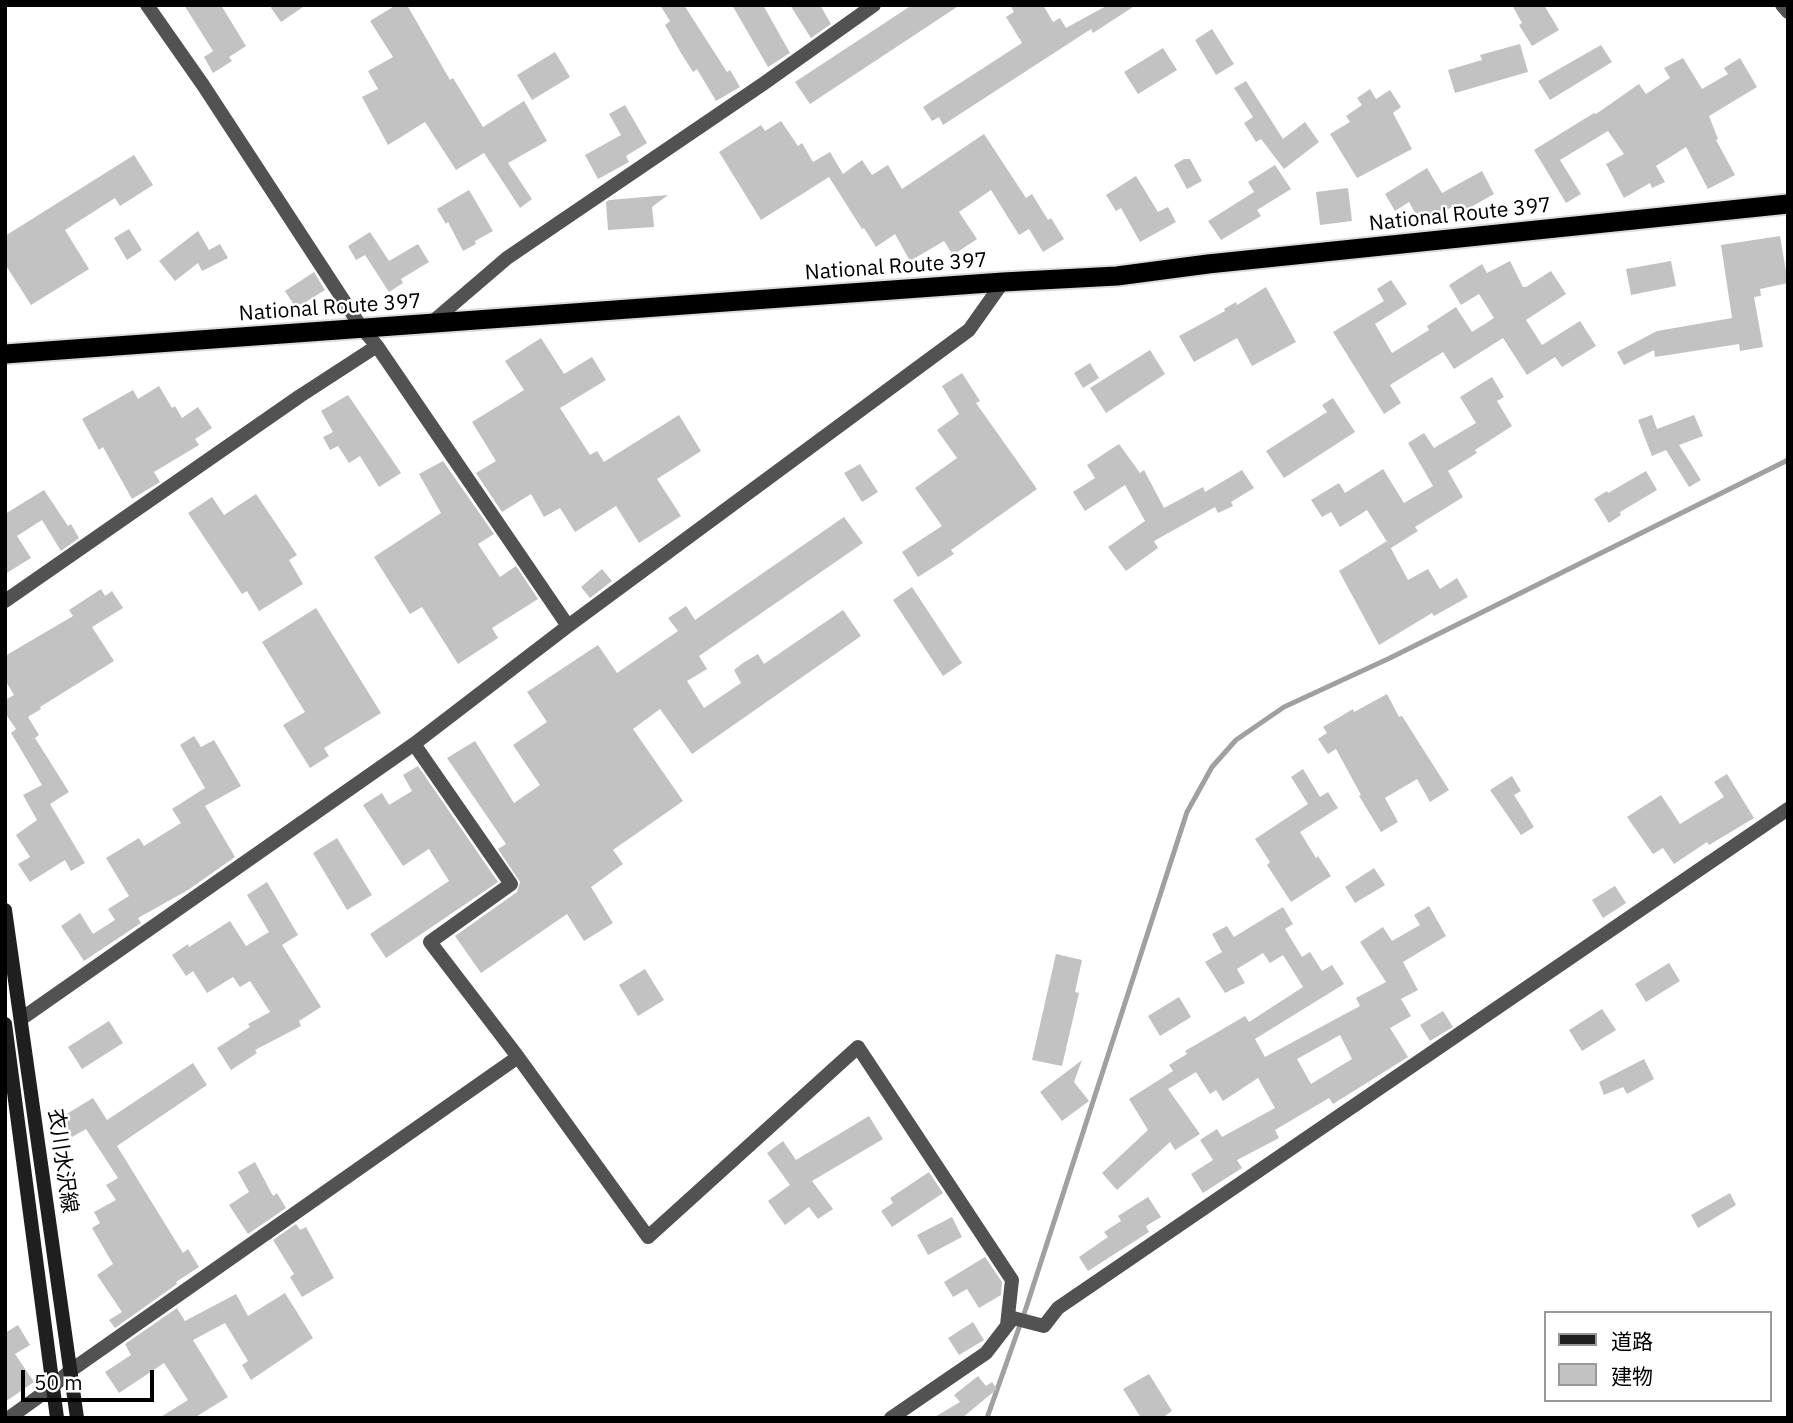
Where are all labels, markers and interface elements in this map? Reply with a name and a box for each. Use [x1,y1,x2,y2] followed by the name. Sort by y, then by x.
[1368,193,1552,237] street label: National Route 397
[804,248,988,286] street label: National Route 397
[238,289,422,327] street label: National Route 397
[42,1107,82,1215] street label: 衣川水沢線
[1545,1311,1772,1402] legend
[1611,1327,1653,1355] text: 道路
[24,1356,158,1400] scale bar
[1611,1362,1653,1390] text: 建物
[34,1368,83,1396] text: 50 m

